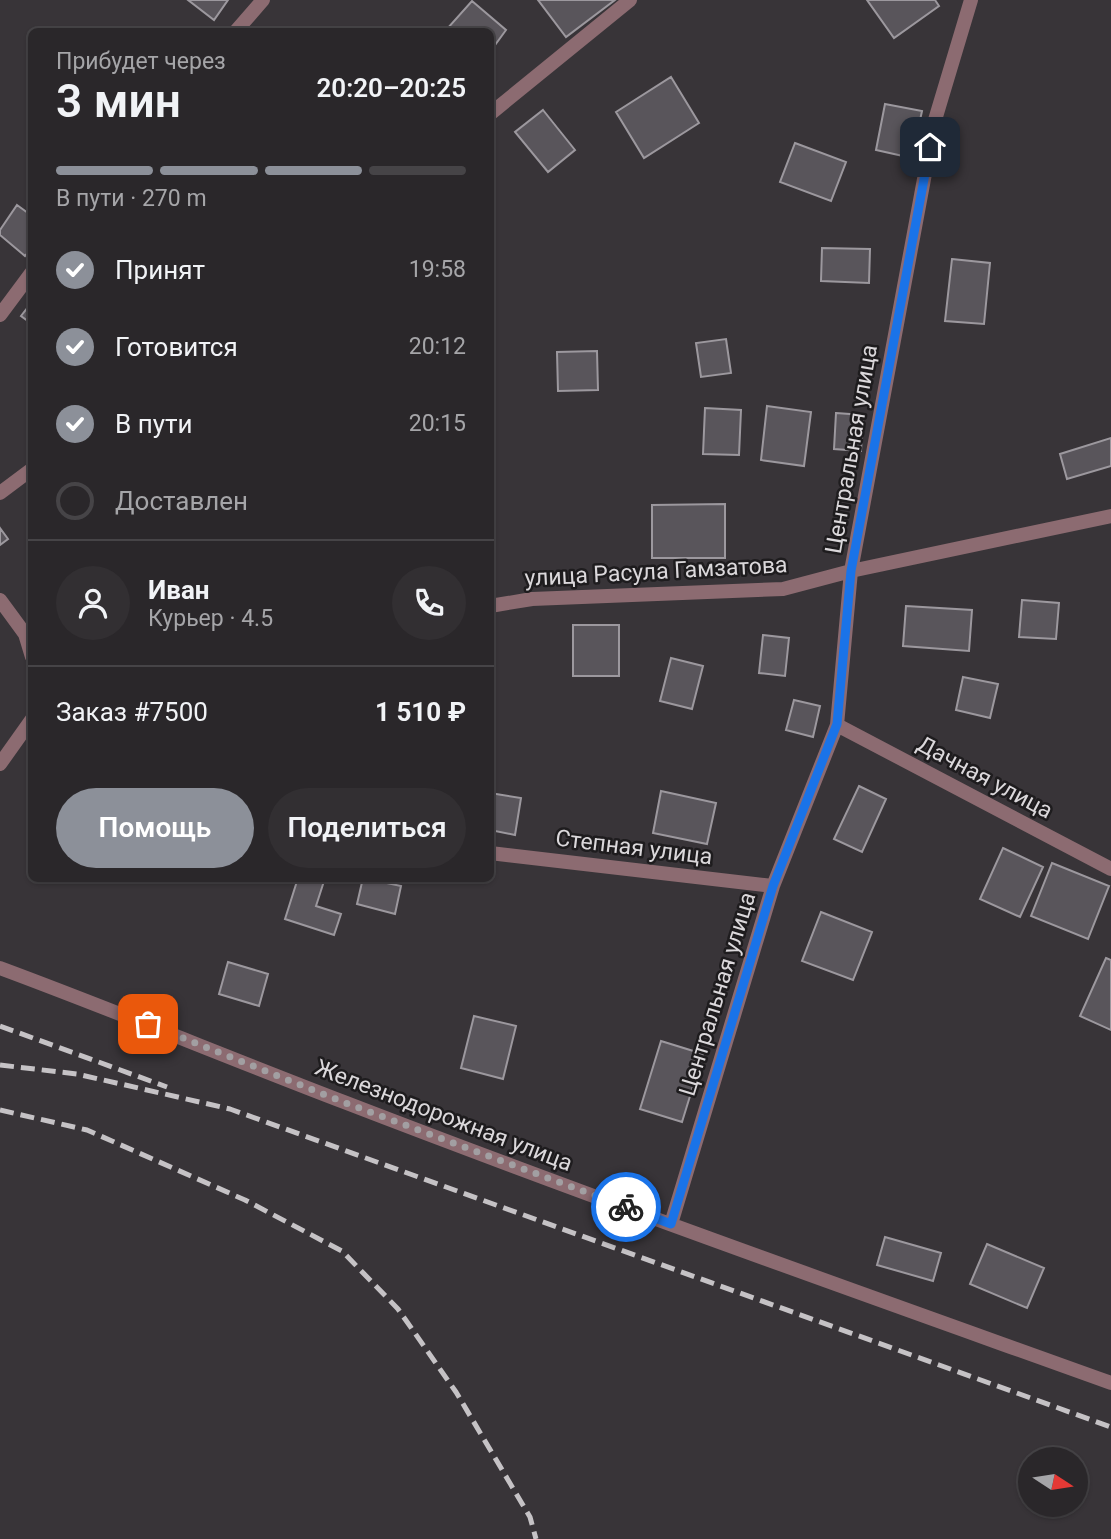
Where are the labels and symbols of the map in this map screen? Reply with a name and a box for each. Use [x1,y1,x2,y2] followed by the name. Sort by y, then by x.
[900,117,960,177] pin
[820,342,883,556] street label: Центральная улица
[524,551,788,592] street label: улица Расула Гамзатова
[912,730,1057,824] street label: Дачная улица
[554,824,714,871] street label: Степная улица
[674,889,761,1099] street label: Центральная улица
[118,994,178,1054] pin
[311,1054,576,1177] street label: Железнодорожная улица
[591,1172,661,1242] courier
[1018,1447,1088,1517] north arrow

